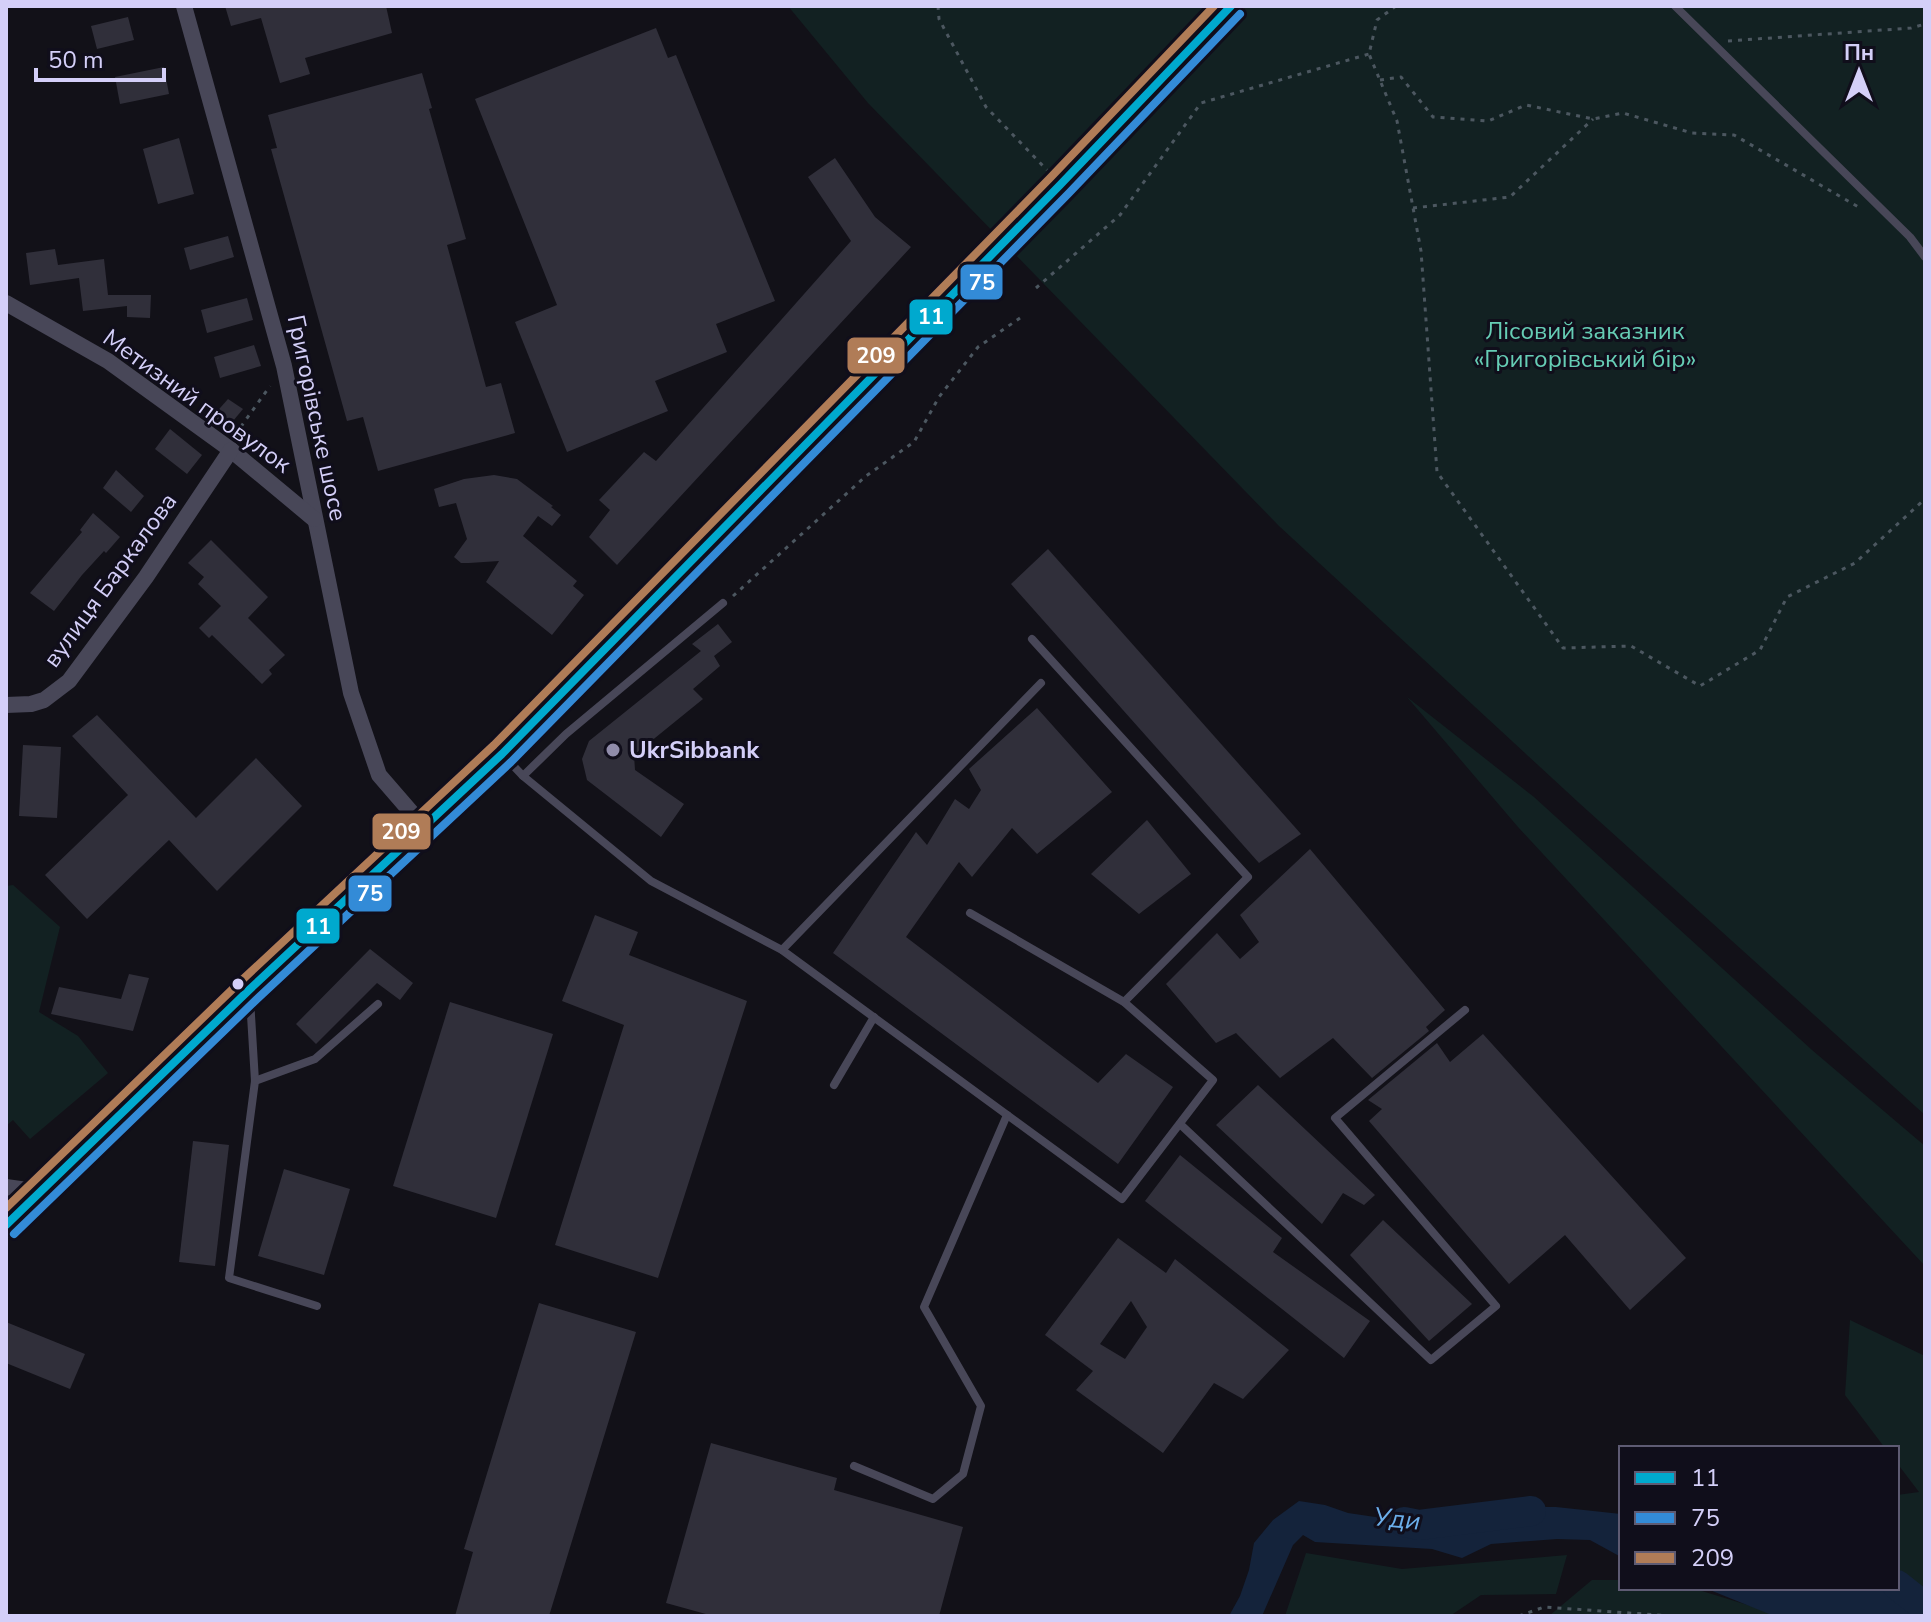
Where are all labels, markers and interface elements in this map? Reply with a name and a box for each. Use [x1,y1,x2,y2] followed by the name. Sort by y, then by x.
[36,32,164,82] scale bar
[1819,32,1899,112] north arrow
[1844,38,1874,68] text: Пн
[48,44,104,76] text: 50 m
[959,263,1004,301] line badge: 75
[969,268,995,298] text: 75
[908,298,954,336] line badge: 11
[918,302,944,332] text: 11
[280,312,354,524] street label: Григорівське шосе
[1474,315,1696,375] park label: Лісовий заказник «Григорівський бір»
[96,322,298,480] street label: Метизний провулок
[846,336,906,375] line badge: 209
[856,341,896,371] text: 209
[36,486,184,674] street label: вулиця Баркалова
[629,734,760,766] place label: UkrSibbank
[604,741,622,759] marker: UkrSibbank
[371,812,432,851] line badge: 209
[381,817,421,847] text: 209
[347,874,393,913] line badge: 75
[357,879,383,909] text: 75
[295,907,341,945] line badge: 11
[305,912,331,942] text: 11
[230,976,246,992] unlabelled marker
[1619,1446,1899,1590] legend
[1691,1462,1720,1494] text: 11
[1372,1499,1422,1539] water label: Уди
[1691,1502,1720,1534] text: 75
[1691,1542,1734,1574] text: 209

